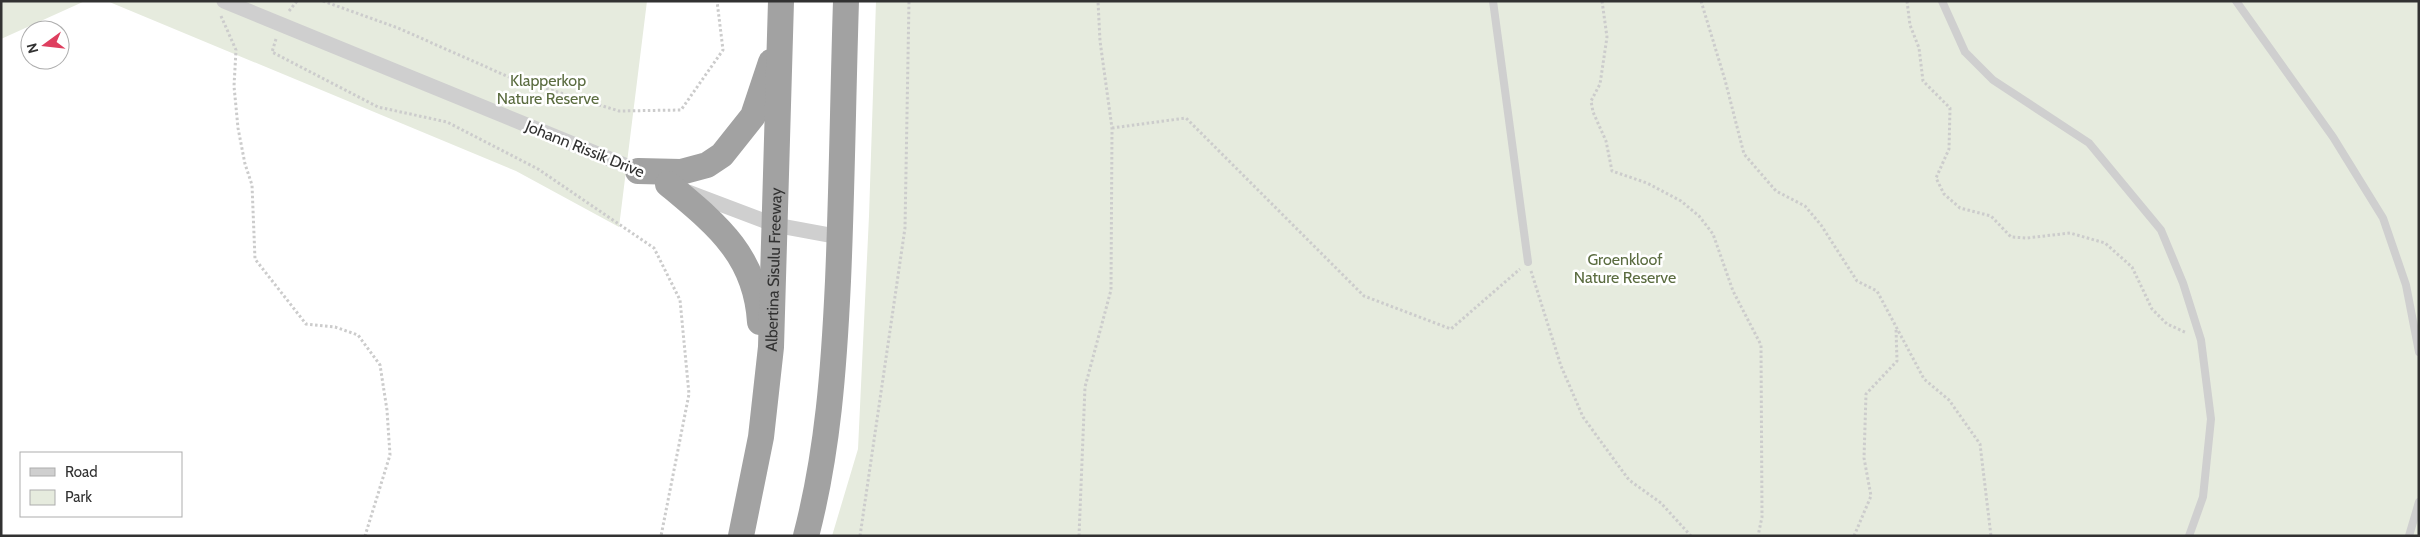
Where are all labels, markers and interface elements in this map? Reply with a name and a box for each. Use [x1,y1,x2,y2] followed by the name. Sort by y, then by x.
[20,20,70,70] north arrow
[22,41,42,55] text: N
[497,71,599,108] park label: Klapperkop Nature Reserve
[522,116,647,182] street label: Johann Rissik Drive
[761,187,785,352] street label: Albertina Sisulu Freeway
[1574,250,1676,287] park label: Groenkloof Nature Reserve
[20,452,182,517] legend
[65,463,98,481] text: Road
[65,488,92,506] text: Park

